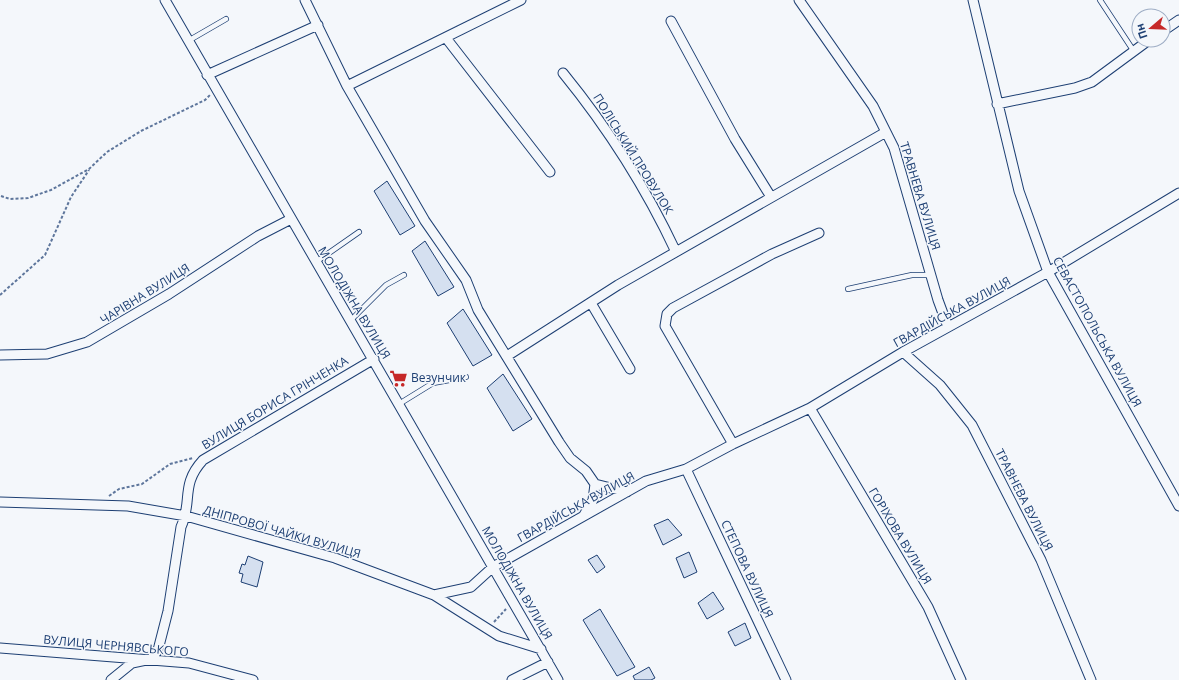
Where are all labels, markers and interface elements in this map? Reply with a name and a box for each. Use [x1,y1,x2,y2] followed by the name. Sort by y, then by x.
[1131,8,1171,48] north arrow
[1131,22,1151,41] text: Пн
[589,90,678,218] street label: ПОЛІСЬКИЙ ПРОВУЛОК
[896,140,945,252] street label: ТРАВНЕВА ВУЛИЦЯ
[314,243,395,362] street label: МОЛОДІЖНА ВУЛИЦЯ
[1049,253,1146,410] street label: СЕВАСТОПОЛЬСЬКА ВУЛИЦЯ
[97,259,193,328] street label: ЧАРІВНА ВУЛИЦЯ
[890,272,1014,351] street label: ГВАРДІЙСЬКА ВУЛИЦЯ
[198,352,351,453] street label: ВУЛИЦЯ БОРИСА ГРІНЧЕНКА
[388,368,408,388] supermarket icon: Везунчик
[411,369,467,386] place label: Везунчик
[991,446,1058,554] street label: ТРАВНЕВА ВУЛИЦЯ
[514,467,638,546] street label: ГВАРДІЙСЬКА ВУЛИЦЯ
[865,484,936,587] street label: ГОРІХОВА ВУЛИЦЯ
[201,501,363,562] street label: ДНІПРОВОЇ ЧАЙКИ ВУЛИЦЯ
[717,517,778,621] street label: СТЕПОВА ВУЛИЦЯ
[478,523,557,643] street label: МОЛОДІЖНА ВУЛИЦЯ
[43,631,190,660] street label: ВУЛИЦЯ ЧЕРНЯВСЬКОГО

